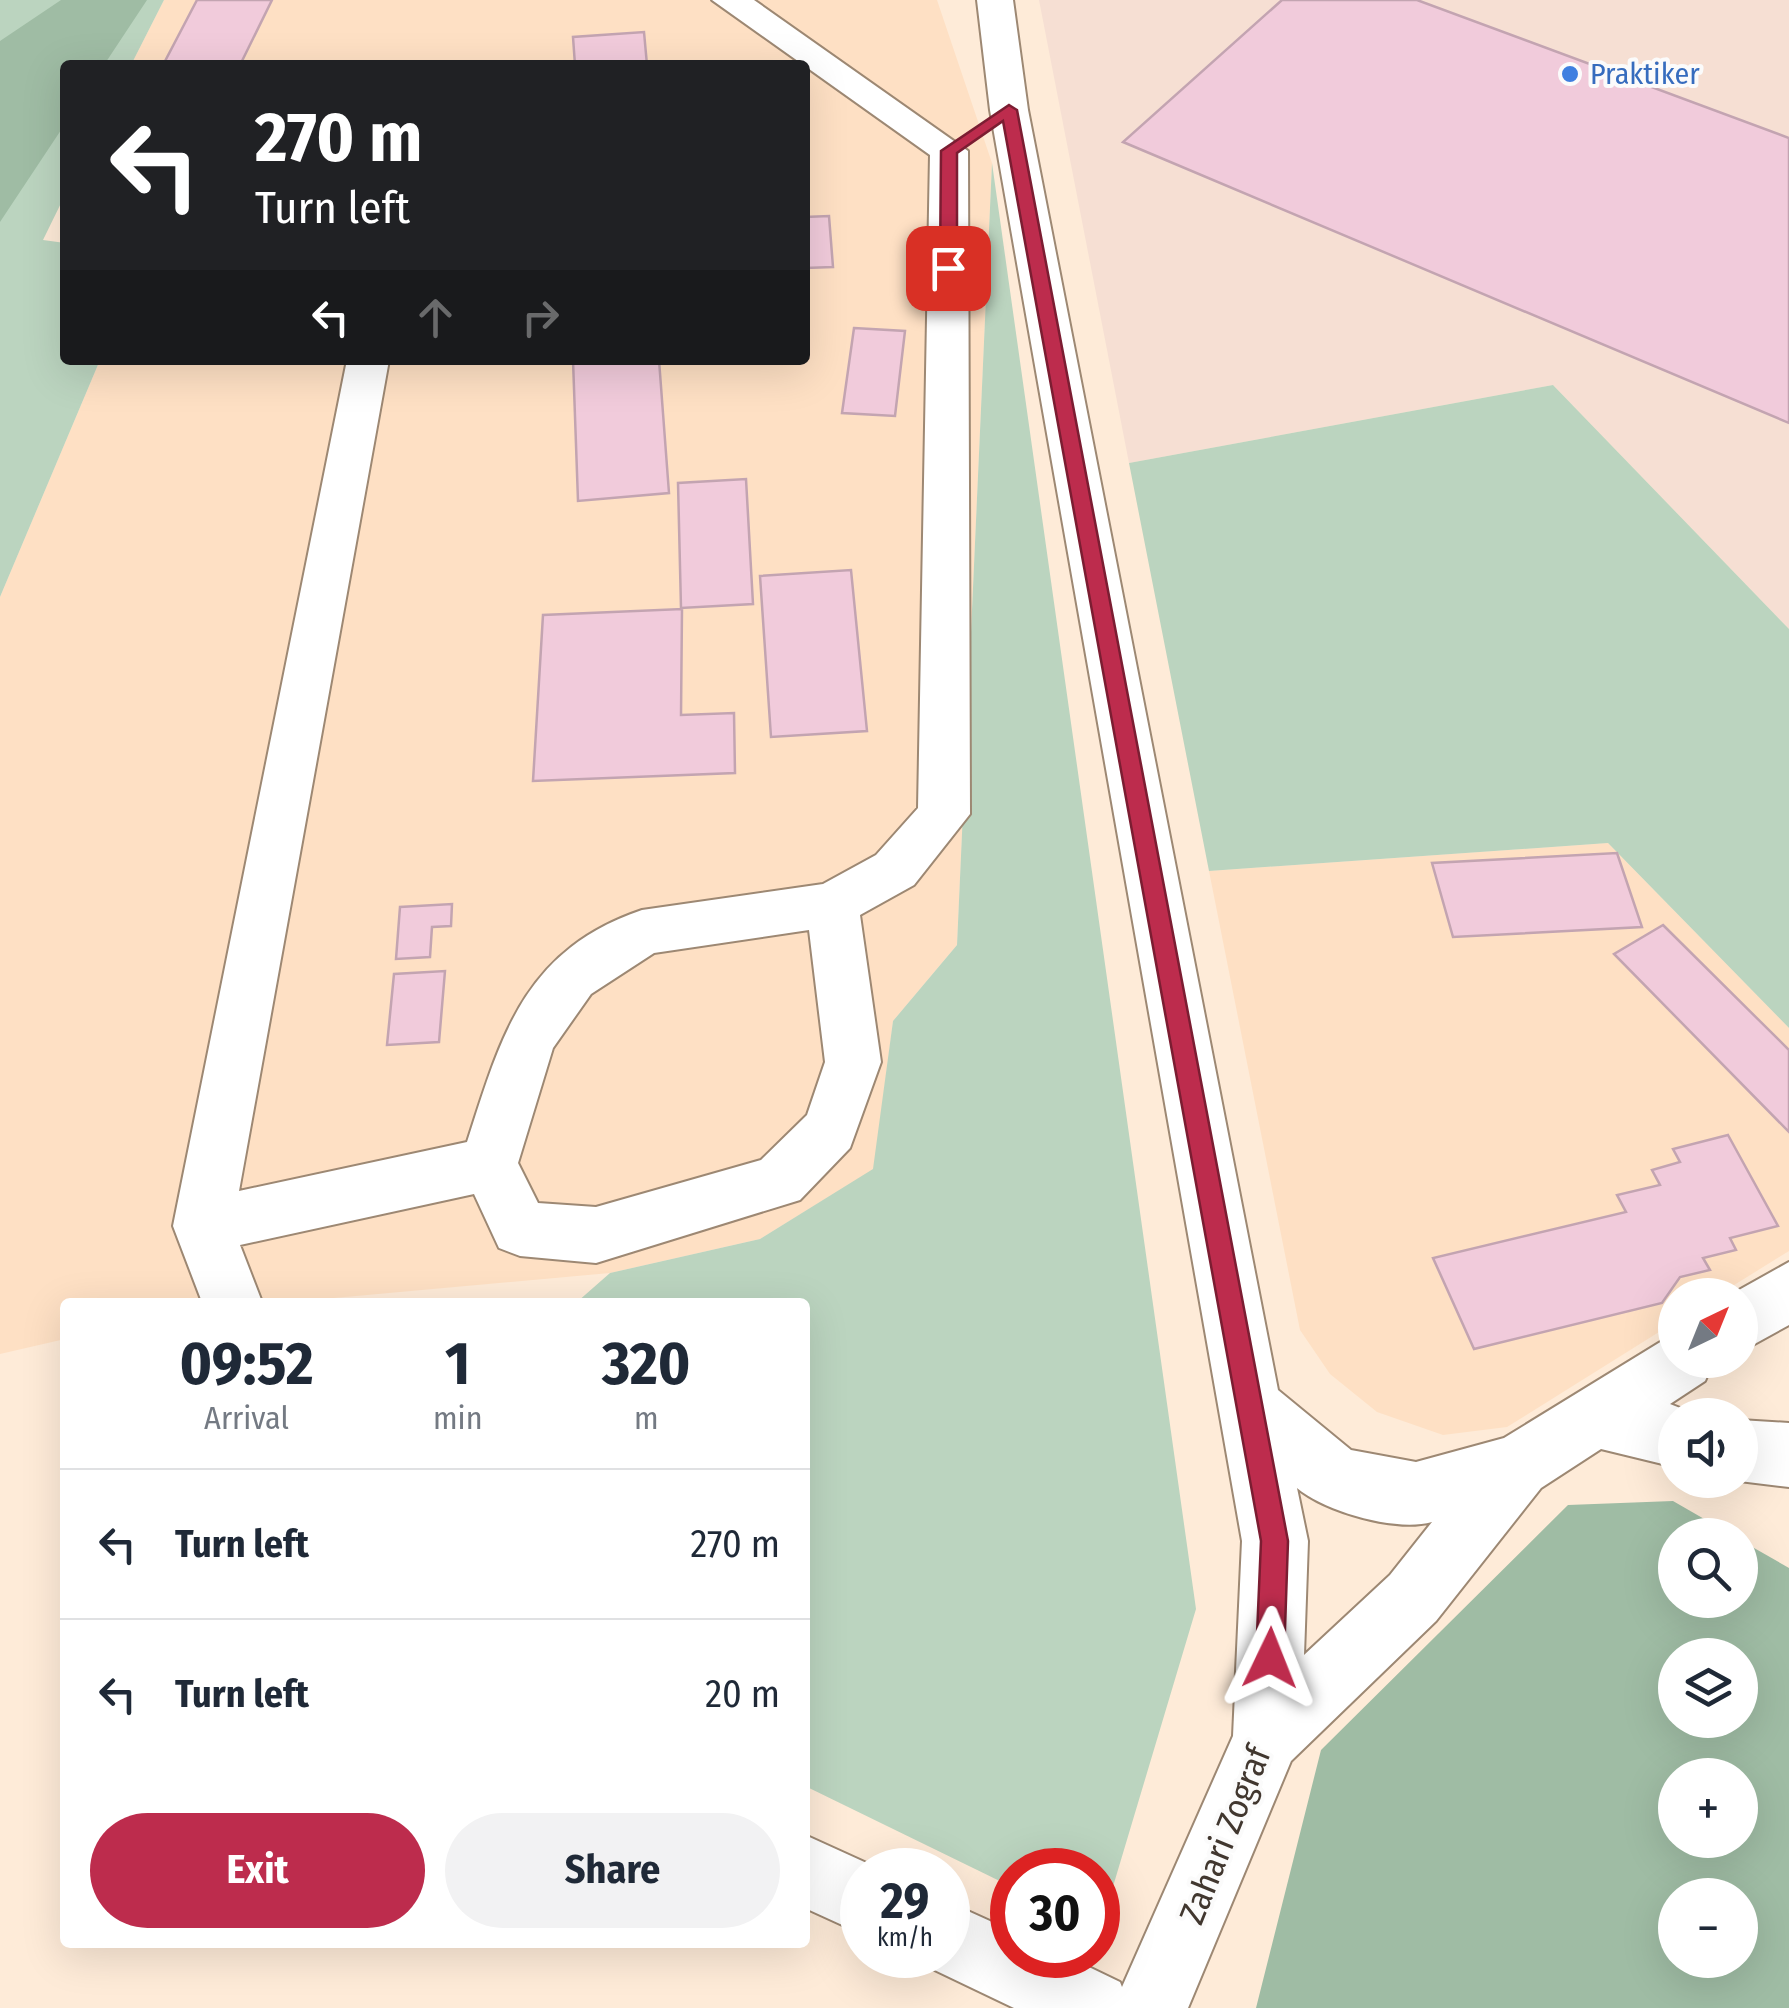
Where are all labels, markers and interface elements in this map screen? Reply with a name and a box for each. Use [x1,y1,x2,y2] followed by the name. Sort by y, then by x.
[1590,56,1700,92] place label: Praktiker
[1559,63,1581,85] marker: Praktiker
[255,96,422,180] text: 270 m
[90,100,220,230] icon: left
[255,181,410,235] text: Turn left
[906,226,991,311] pin
[921,241,976,296] icon: arrive
[303,290,358,345] icon: left
[408,290,463,345] icon: ahead
[513,290,568,345] icon: right
[1658,1278,1758,1378] north arrow
[1658,1278,1758,1978] map controls
[179,1328,314,1400] text: 09:52
[445,1328,470,1400] text: 1
[602,1328,691,1400] text: 320
[1658,1398,1758,1498] button: sound
[204,1399,289,1437] text: Arrival
[433,1399,483,1437] text: min
[634,1399,659,1437] text: m
[90,1517,145,1572] icon: left
[1658,1518,1758,1618] button: search
[175,1521,309,1567] text: Turn left
[691,1521,780,1567] text: 270 m
[1218,1606,1322,1710] position arrow
[1658,1638,1758,1738] button: layers
[90,1667,145,1722] icon: left
[175,1671,309,1717] text: Turn left
[705,1671,780,1717] text: 20 m
[1170,1738,1280,1930] street label: Zahari Zograf
[1658,1758,1758,1858] button: +
[90,1813,425,1928] button: Exit
[445,1813,780,1928] button: Share
[990,1848,1120,1978] speed limit sign: 30
[881,1871,929,1931] text: 29
[1658,1878,1758,1978] button: −
[877,1923,933,1953] text: km/h

